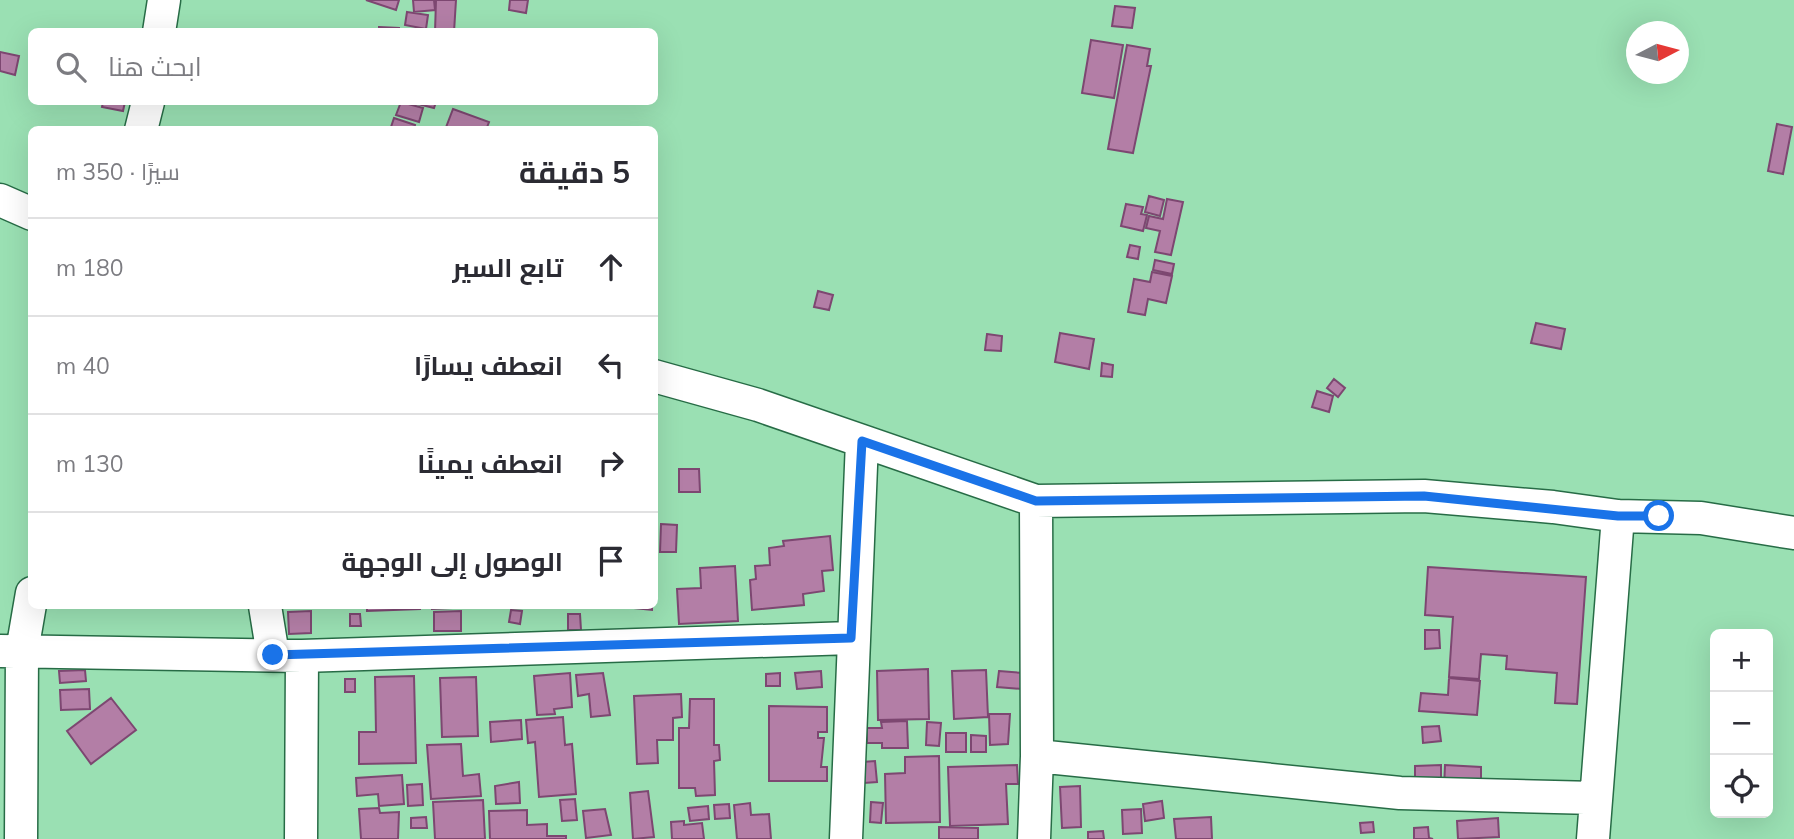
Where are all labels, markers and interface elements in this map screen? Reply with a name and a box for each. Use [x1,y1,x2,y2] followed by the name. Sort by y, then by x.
[1626,21,1689,84] north arrow
[28,28,658,105] search box
[52,48,90,86] icon: search
[108,50,202,83] text: ابحث هنا
[519,153,630,191] text: 5 دقيقة
[56,157,180,186] text: سيرًا · 350 m
[592,248,630,286] icon: ahead
[452,251,563,284] text: تابع السير
[56,253,124,282] text: 180 m
[592,346,630,384] icon: left
[414,349,563,382] text: انعطف يسارًا
[56,351,110,380] text: 40 m
[592,444,630,482] icon: right
[417,447,563,480] text: انعطف يمينًا
[56,449,124,478] text: 130 m
[1643,500,1674,531] route start
[592,542,630,580] icon: arrive
[342,545,563,578] text: الوصول إلى الوجهة
[1710,629,1773,818] map controls
[1710,629,1773,692] button: +
[257,639,288,670] route end
[1710,692,1773,755] button: −
[1710,755,1773,818] button: locate

